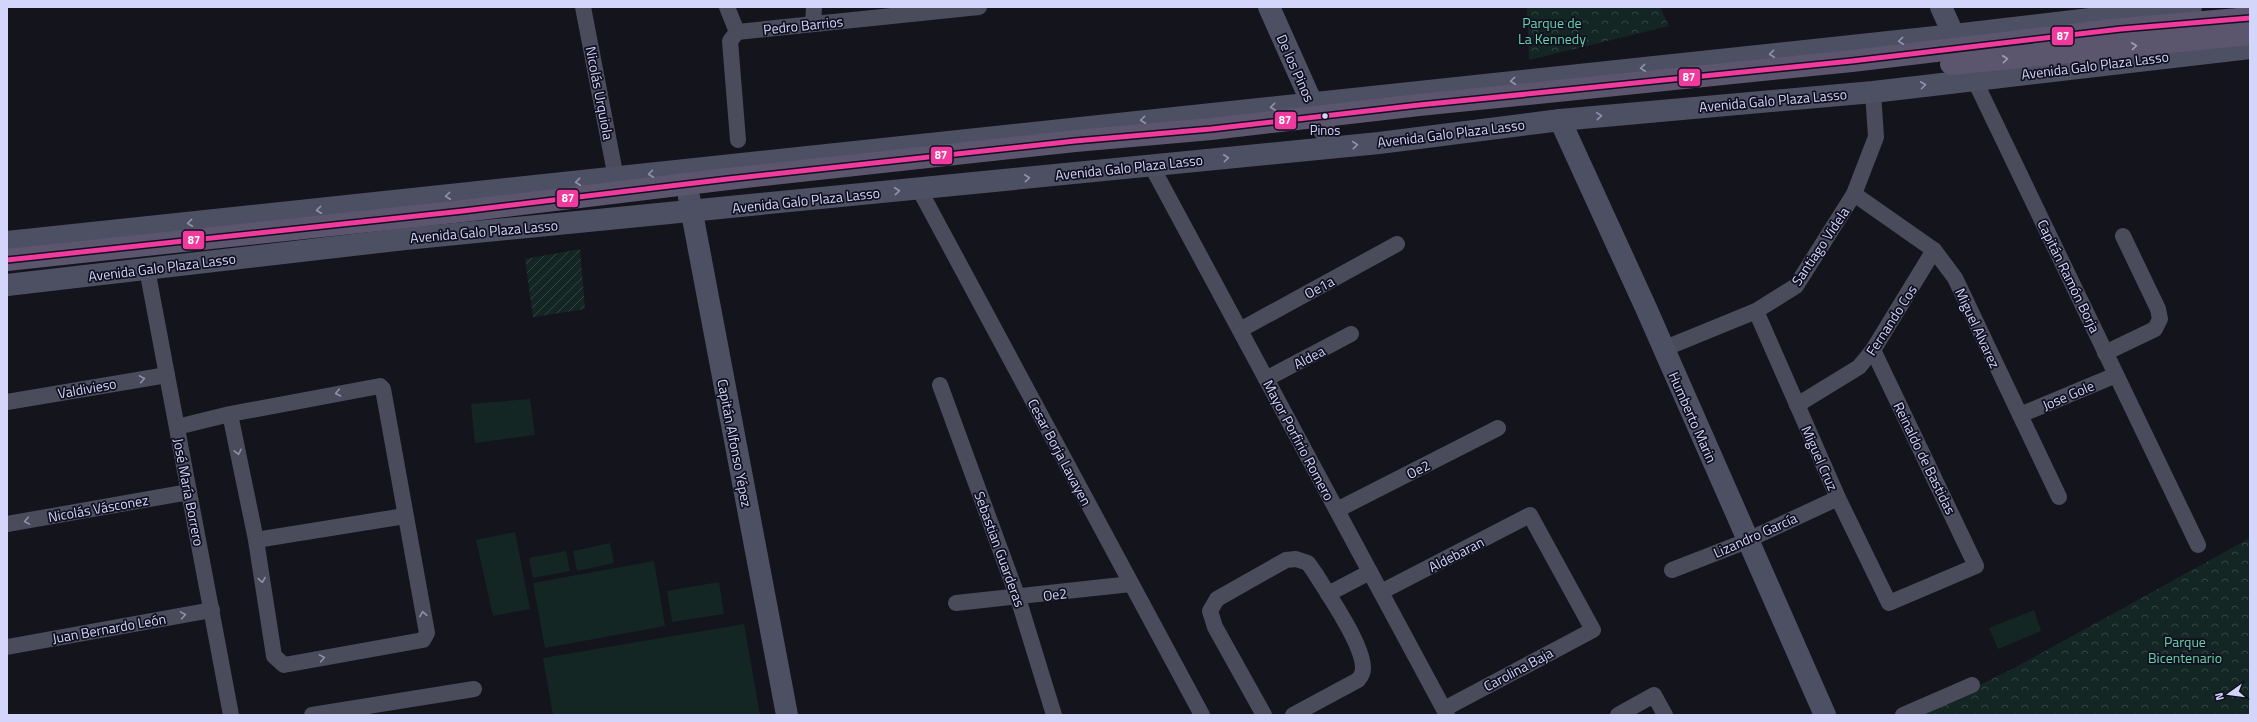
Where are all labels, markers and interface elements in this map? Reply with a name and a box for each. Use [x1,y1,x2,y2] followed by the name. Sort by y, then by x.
[762,10,844,40] street label: Pedro Barrios
[1518,12,1586,49] park label: Parque de La Kennedy
[2051,26,2074,46] line badge: 87
[2057,28,2069,44] text: 87
[1272,31,1320,105] street label: De los Pinos
[1898,36,1904,45] one-way arrow
[2131,41,2137,50] one-way arrow
[581,44,619,142] street label: Nicolás Urquiola
[2020,46,2170,84] street label: Avenida Galo Plaza Lasso
[1769,49,1775,58] one-way arrow
[2002,54,2008,63] one-way arrow
[1640,63,1646,72] one-way arrow
[1678,68,1701,87] line badge: 87
[1683,69,1695,85] text: 87
[1510,76,1516,85] one-way arrow
[1920,81,1926,90] one-way arrow
[1698,83,1848,117] street label: Avenida Galo Plaza Lasso
[1270,102,1276,111] one-way arrow
[1274,111,1297,130] line badge: 87
[1320,111,1330,121] marker: Pinos
[1596,111,1602,120] one-way arrow
[1279,112,1291,128] text: 87
[1376,114,1526,152] street label: Avenida Galo Plaza Lasso
[1140,116,1146,125] one-way arrow
[1310,120,1340,140] place label: Pinos
[1352,140,1358,149] one-way arrow
[930,146,953,165] line badge: 87
[935,147,947,163] text: 87
[1054,149,1204,185] street label: Avenida Galo Plaza Lasso
[1223,153,1229,162] one-way arrow
[648,169,654,178] one-way arrow
[1024,173,1030,182] one-way arrow
[575,178,581,187] one-way arrow
[731,182,881,218] street label: Avenida Galo Plaza Lasso
[894,186,901,195] one-way arrow
[556,189,579,208] line badge: 87
[562,190,574,206] text: 87
[445,191,451,200] one-way arrow
[1786,203,1854,289] street label: Santiago Videla
[316,205,322,214] one-way arrow
[409,214,559,248] street label: Avenida Galo Plaza Lasso
[2032,216,2106,336] street label: Capitán Ramón Borja
[187,219,193,228] one-way arrow
[182,230,205,250] line badge: 87
[188,232,200,248] text: 87
[87,248,237,286] street label: Avenida Galo Plaza Lasso
[1300,270,1338,304] street label: Oe1a
[1860,281,1922,359] street label: Fernando Cos
[1950,284,2006,372] street label: Miguel Alvarez
[1289,340,1329,374] street label: Aldea
[1664,368,1722,466] street label: Humberto Marin
[56,373,118,403] street label: Valdivieso
[139,375,145,384] one-way arrow
[2039,375,2097,415] street label: Jose Gole
[1258,376,1340,504] street label: Mayor Porfirio Romero
[712,377,758,509] street label: Capitán Alfonso Yépez
[335,388,341,396] one-way arrow
[1023,395,1097,509] street label: Cesar Borja Lavayen
[1889,398,1961,518] street label: Reinaldo de Bastidas
[1796,422,1844,494] street label: Miguel Cruz
[168,436,210,548] street label: José María Borrero
[233,449,241,455] one-way arrow
[1402,454,1434,484] street label: Oe2
[969,488,1031,610] street label: Sebastian Guarderas
[46,489,150,527] street label: Nicolás Vásconez
[1710,507,1800,563] street label: Lizandro García
[24,516,30,524] one-way arrow
[1425,531,1487,577] street label: Aldebaran
[257,577,266,583] one-way arrow
[1042,582,1068,606] street label: Oe2
[50,608,168,648] street label: Juan Bernardo León
[180,611,186,620] one-way arrow
[420,611,428,617] one-way arrow
[2148,631,2222,668] park label: Parque Bicentenario
[1479,642,1557,696] street label: Carolina Baja
[319,655,325,663] one-way arrow
[2209,674,2249,714] north arrow
[2211,691,2228,702] text: N

